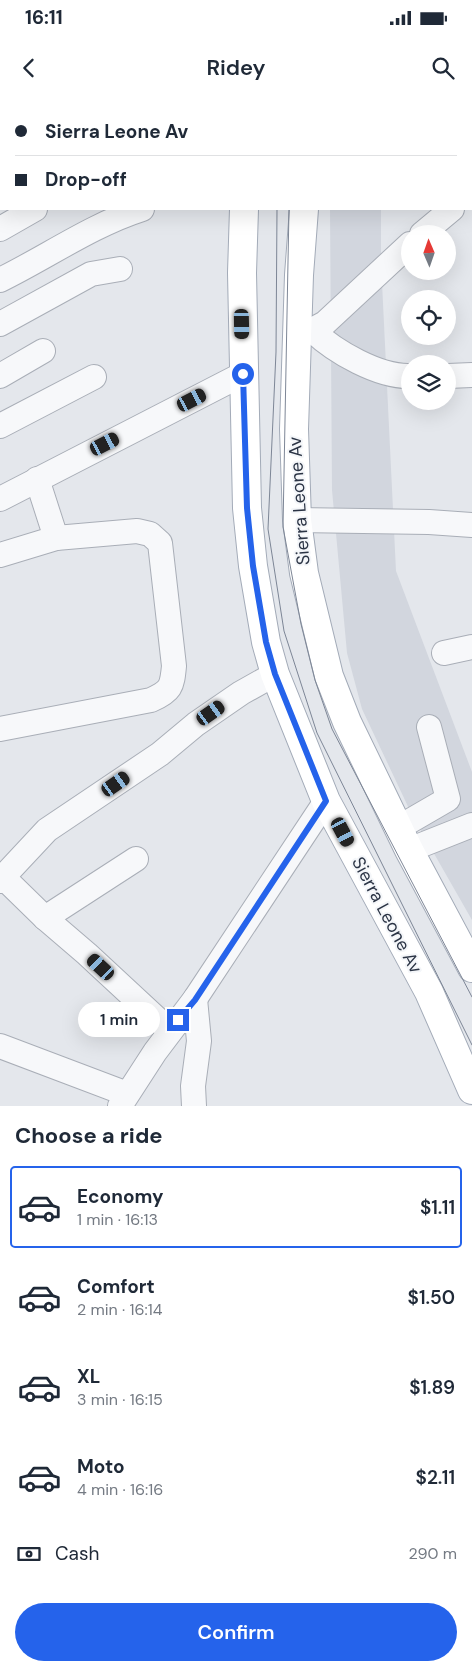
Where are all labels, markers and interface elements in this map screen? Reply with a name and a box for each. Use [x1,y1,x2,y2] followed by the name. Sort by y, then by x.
[25,5,63,30] text: 16:11
[206,53,266,82] text: Ridey
[15,54,43,82] icon: back
[429,54,457,82] icon: search
[45,119,188,144] text: Sierra Leone Av
[45,167,127,192] text: Drop-off
[401,225,456,280] north arrow
[401,225,456,410] map controls
[401,290,456,345] button: locate
[234,309,249,339] car
[401,355,456,410] button: layers
[232,363,254,385] route start
[175,387,208,413] car
[88,431,121,457] car
[283,435,315,566] street label: Sierra Leone Av
[194,698,227,728] car
[99,769,132,799] car
[329,815,356,849] car
[346,853,428,978] street label: Sierra Leone Av
[84,951,117,983] car
[78,1002,160,1038] callout: 1 min
[100,1009,138,1030] text: 1 min
[167,1009,189,1031] route end
[15,1121,163,1150] text: Choose a ride
[77,1184,164,1209] text: Economy
[17,1185,62,1230] icon: car
[420,1195,455,1220] text: $1.11
[77,1209,158,1230] text: 1 min · 16:13
[77,1274,155,1299] text: Comfort
[17,1275,62,1320] icon: car
[408,1285,455,1310] text: $1.50
[77,1299,162,1320] text: 2 min · 16:14
[77,1364,100,1389] text: XL
[17,1365,62,1410] icon: car
[409,1375,455,1400] text: $1.89
[77,1389,163,1410] text: 3 min · 16:15
[77,1454,125,1479] text: Moto
[17,1455,62,1500] icon: car
[416,1465,455,1490] text: $2.11
[77,1479,163,1500] text: 4 min · 16:16
[15,1540,43,1568] icon: cash
[55,1541,99,1566] text: Cash
[408,1543,457,1564] text: 290 m
[15,1603,457,1661] button: Confirm

